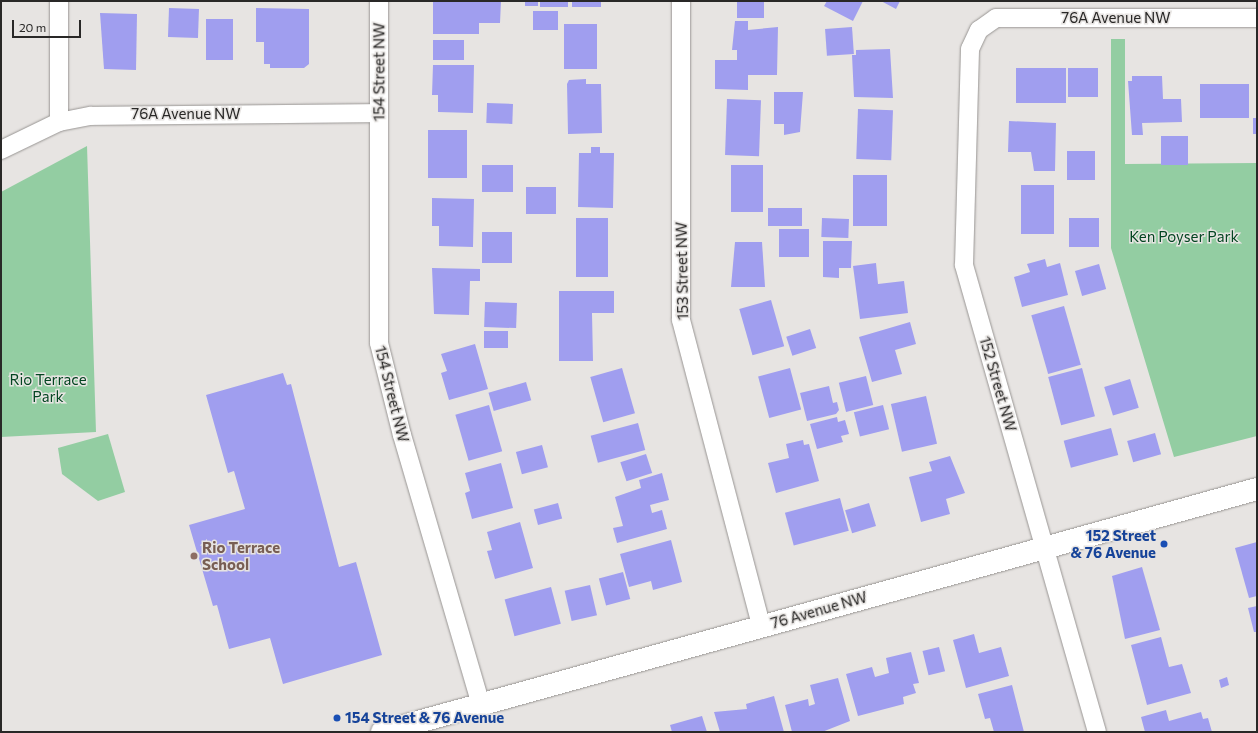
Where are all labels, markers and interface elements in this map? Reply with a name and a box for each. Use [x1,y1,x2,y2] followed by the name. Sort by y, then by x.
[1061,9,1171,27] street label: 76A Avenue NW
[14,12,83,38] scale bar
[19,20,46,34] text: 20 m
[370,23,388,121] street label: 154 Street NW
[131,105,241,123] street label: 76A Avenue NW
[672,222,692,320] street label: 153 Street NW
[1129,228,1239,246] park label: Ken Poyser Park
[976,334,1020,434] street label: 152 Street NW
[371,344,413,444] street label: 154 Street NW
[9,370,87,405] park label: Rio Terrace Park
[1071,526,1156,561] place label: 152 Street & 76 Avenue
[202,538,280,573] place label: Rio Terrace School
[1159,539,1169,549] marker: 152 Street & 76 Avenue
[189,551,199,561] marker: Rio Terrace School
[769,588,869,632] street label: 76 Avenue NW
[345,709,504,727] place label: 154 Street & 76 Avenue
[332,713,342,723] marker: 154 Street & 76 Avenue

